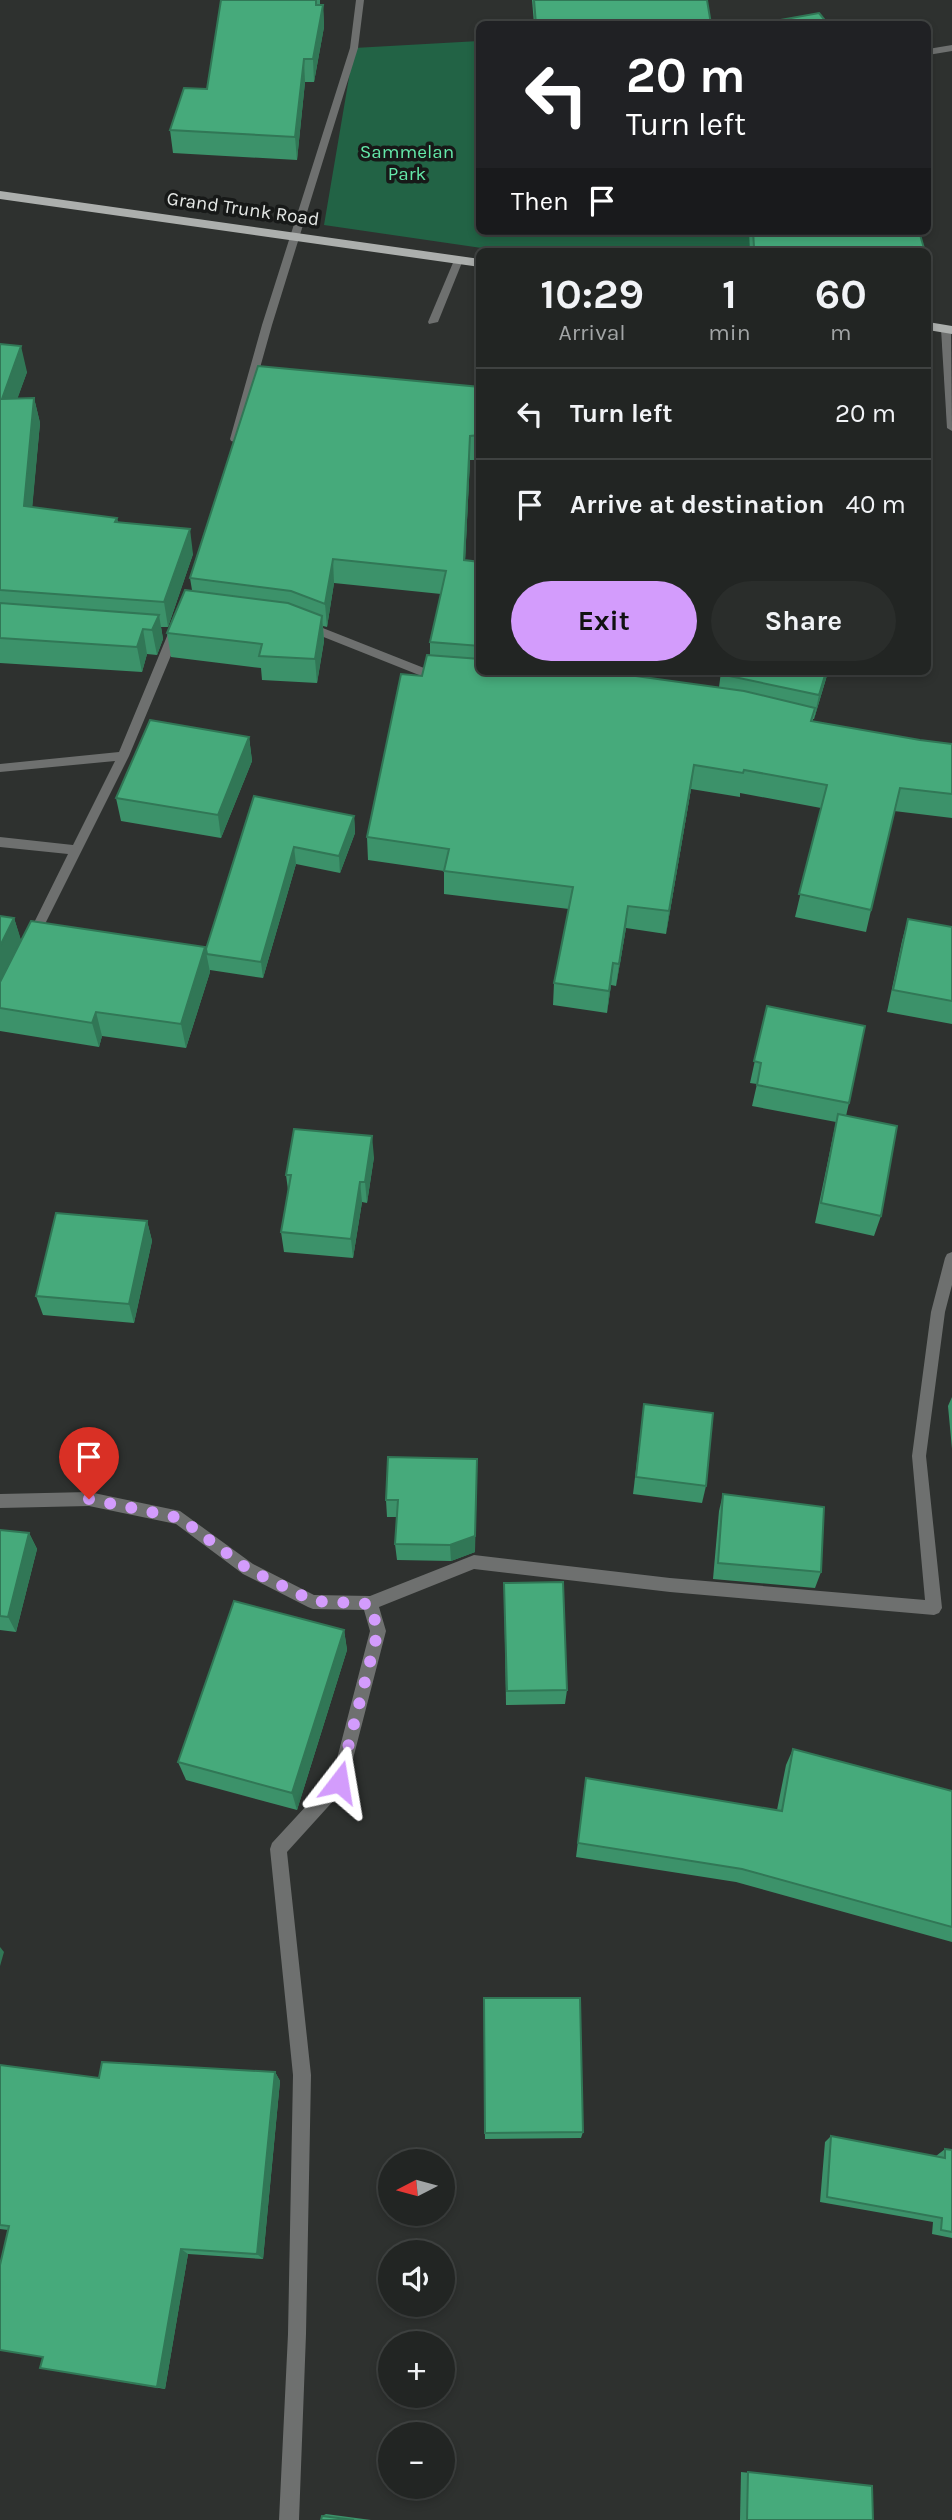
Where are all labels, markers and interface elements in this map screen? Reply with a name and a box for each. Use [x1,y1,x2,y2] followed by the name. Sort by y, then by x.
[626,47,746,104] text: 20 m
[511,49,602,140] icon: left
[626,106,746,143] text: Turn left
[360,141,454,185] park label: Sammelan Park
[583,182,621,220] icon: arrive
[511,186,569,217] text: Then
[165,187,321,231] street label: Grand Trunk Road
[540,269,644,319] text: 10:29
[722,269,737,319] text: 1
[815,269,867,319] text: 60
[558,319,626,346] text: Arrival
[708,319,751,346] text: min
[830,319,852,346] text: m
[511,395,549,433] icon: left
[570,398,672,429] text: Turn left
[835,398,896,429] text: 20 m
[511,486,549,524] icon: arrive
[570,489,824,520] text: Arrive at destination
[845,489,906,520] text: 40 m
[511,581,697,661] button: Exit
[711,581,896,661] button: Share
[59,1427,119,1499] pin
[70,1438,108,1476] icon: arrive
[302,1745,376,1819] position arrow
[378,2149,455,2226] north arrow
[378,2149,455,2499] map controls
[378,2240,455,2317] button: sound
[378,2331,455,2408] button: +
[378,2422,455,2499] button: −

